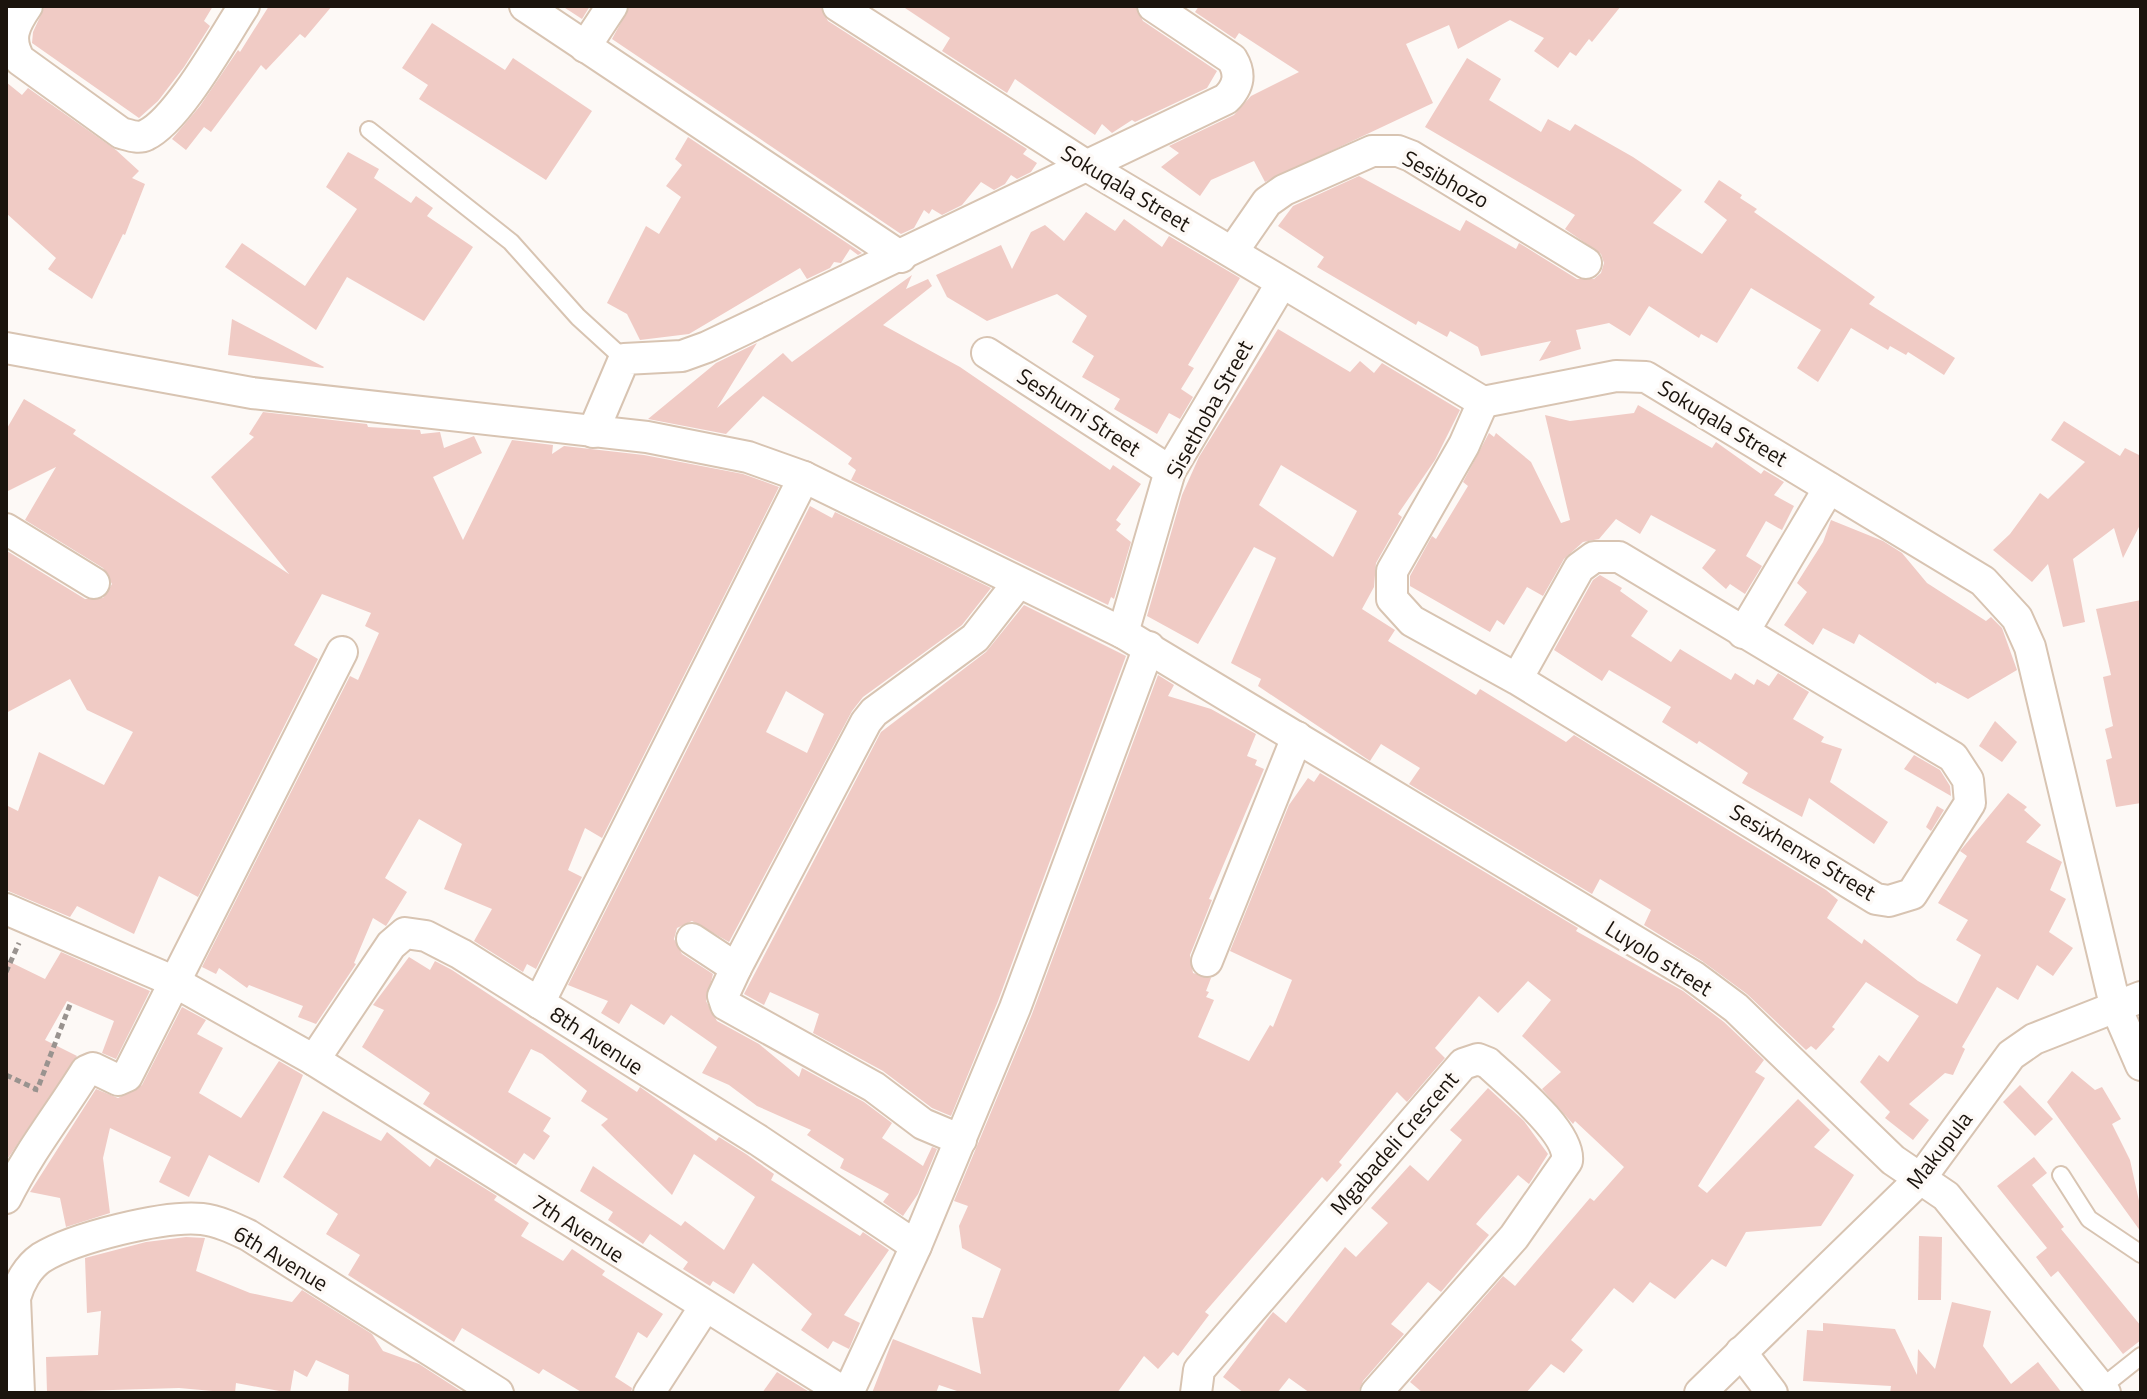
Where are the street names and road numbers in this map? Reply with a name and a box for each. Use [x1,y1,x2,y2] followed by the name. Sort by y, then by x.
[1055,136,1198,240] street label: Sokuqala Street
[1396,141,1496,217] street label: Sesibhozo
[1157,333,1261,484] street label: Sisethoba Street
[1010,359,1148,465] street label: Seshumi Street
[1652,371,1795,475] street label: Sokuqala Street
[1723,795,1883,909] street label: Sesixhenxe Street
[1599,912,1720,1005] street label: Luyolo street
[543,997,651,1083] street label: 8th Avenue
[1322,1063,1466,1223] street label: Mgabadeli Crescent
[1898,1104,1980,1196] street label: Makupula
[524,1185,632,1271] street label: 7th Avenue
[227,1216,335,1300] street label: 6th Avenue

